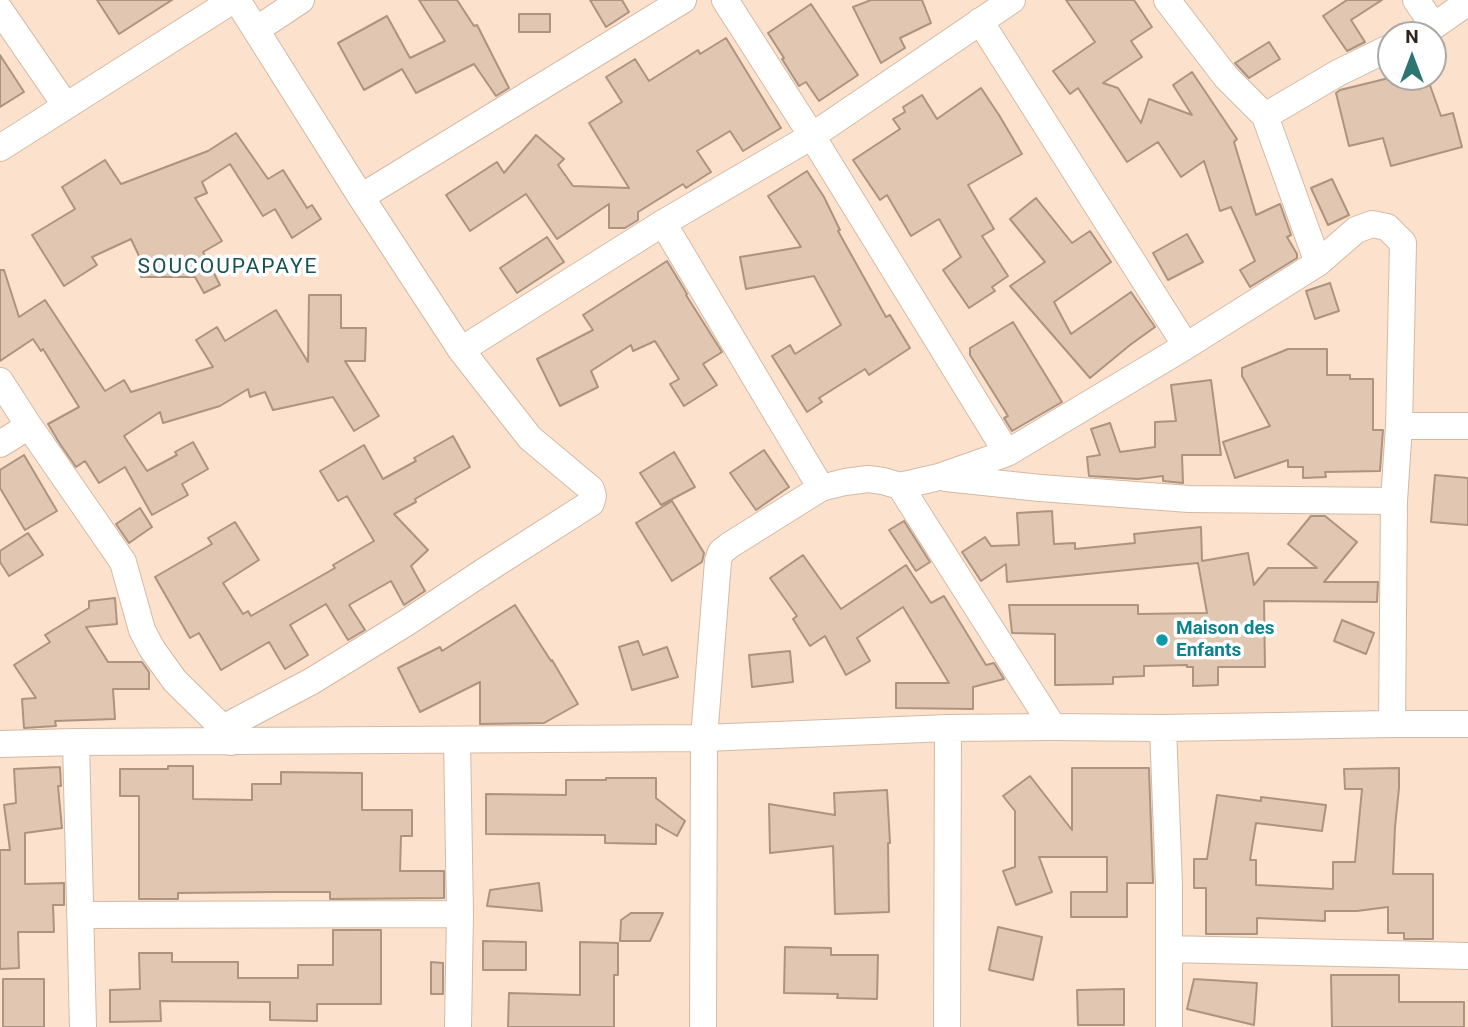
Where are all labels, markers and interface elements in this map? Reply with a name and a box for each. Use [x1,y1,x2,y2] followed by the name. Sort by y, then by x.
[1377,21,1447,91] north arrow
[1405,25,1419,48] text: N
[139,255,317,281] district label: SOUCOUPAPAYE
[1176,618,1274,662] place label: Maison des Enfants
[1154,632,1170,648] marker: Maison des Enfants

